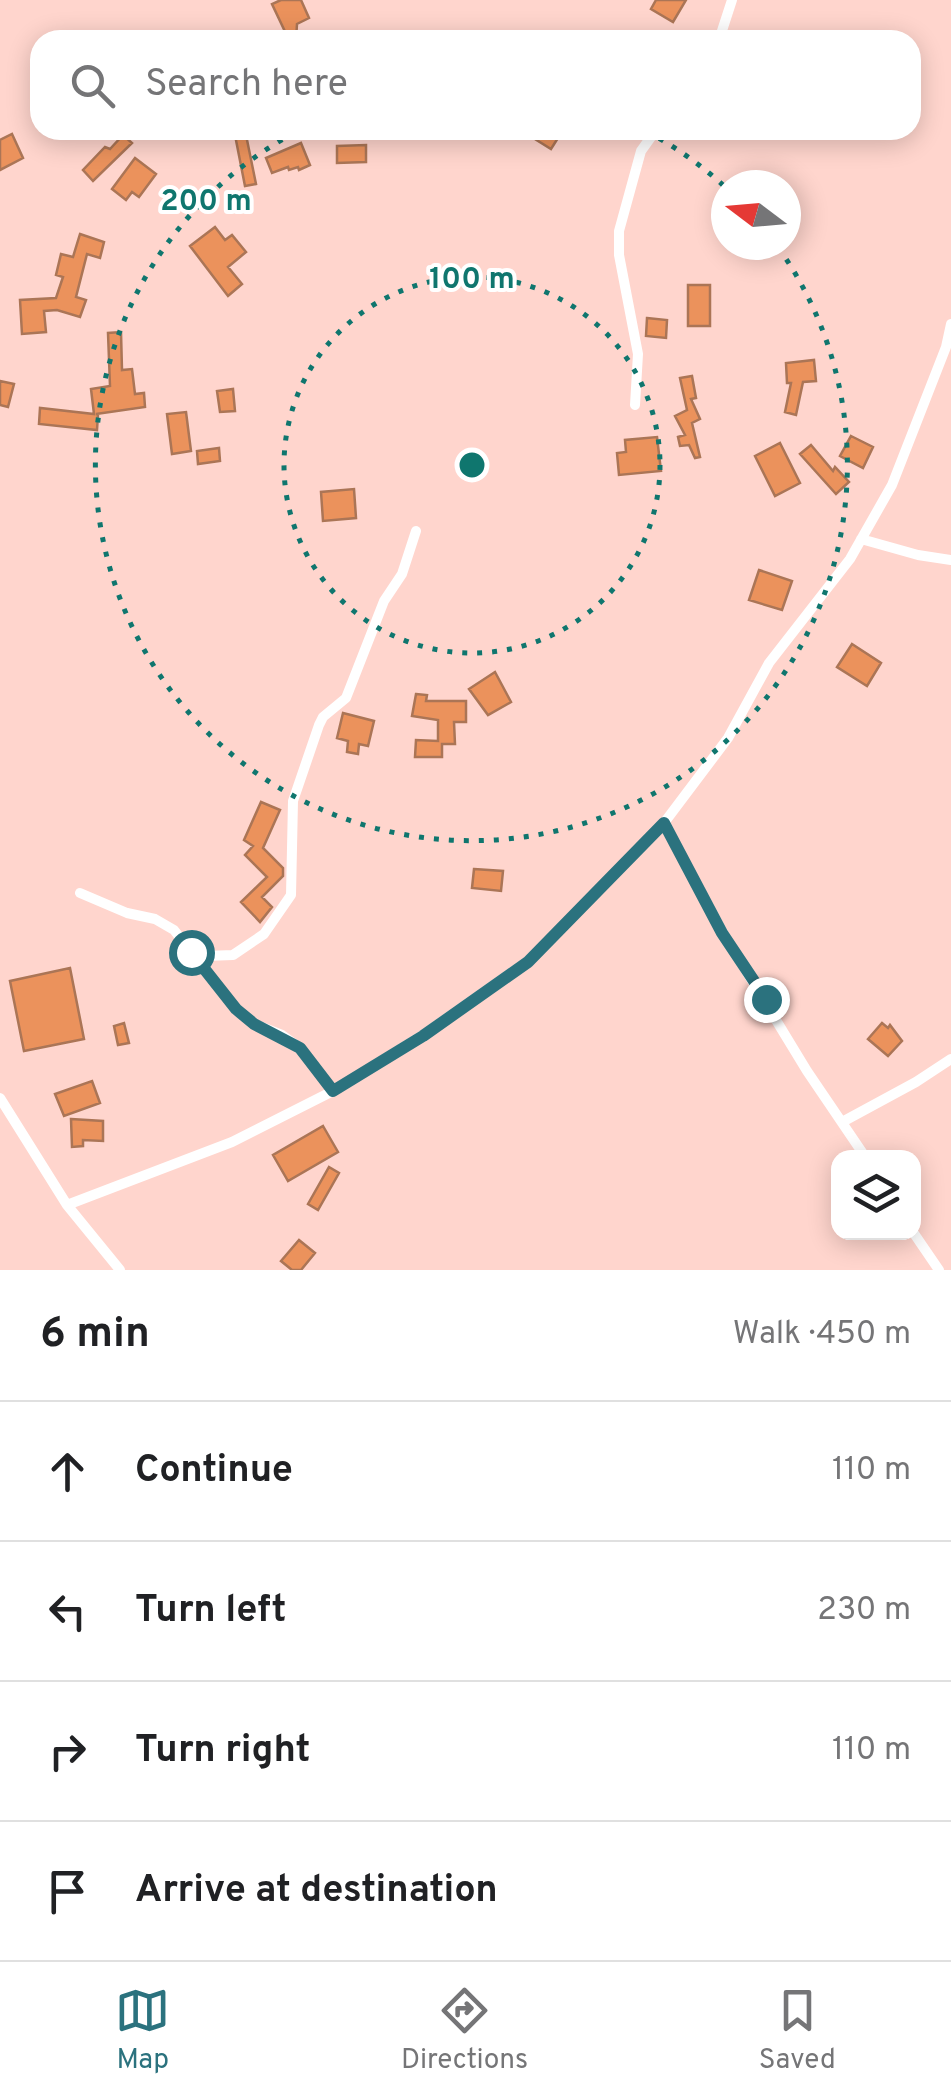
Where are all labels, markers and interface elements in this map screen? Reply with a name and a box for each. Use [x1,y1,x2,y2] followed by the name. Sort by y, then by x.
[30,30,921,140] search box
[65,58,120,113] icon: search
[145,61,348,110] text: Search here
[711,170,801,260] north arrow
[160,184,252,221] text: 200 m
[429,262,515,299] text: 100 m
[454,447,490,483] centre of rings
[169,930,215,976] route start
[744,977,790,1023] route end
[831,1150,921,1240] map controls
[831,1150,921,1240] button: layers
[40,1309,150,1362] text: 6 min
[733,1315,911,1355] text: Walk · 450 m
[40,1444,95,1499] icon: ahead
[135,1447,293,1496] text: Continue
[832,1451,911,1491] text: 110 m
[40,1584,95,1639] icon: left
[135,1587,287,1636] text: Turn left
[817,1591,911,1631] text: 230 m
[40,1724,95,1779] icon: right
[135,1727,310,1776] text: Turn right
[832,1731,911,1771] text: 110 m
[40,1864,95,1919] icon: arrive
[135,1867,498,1916] text: Arrive at destination
[115,1983,170,2079] tab: Map
[401,1983,528,2079] tab: Directions
[759,1983,836,2079] tab: Saved

